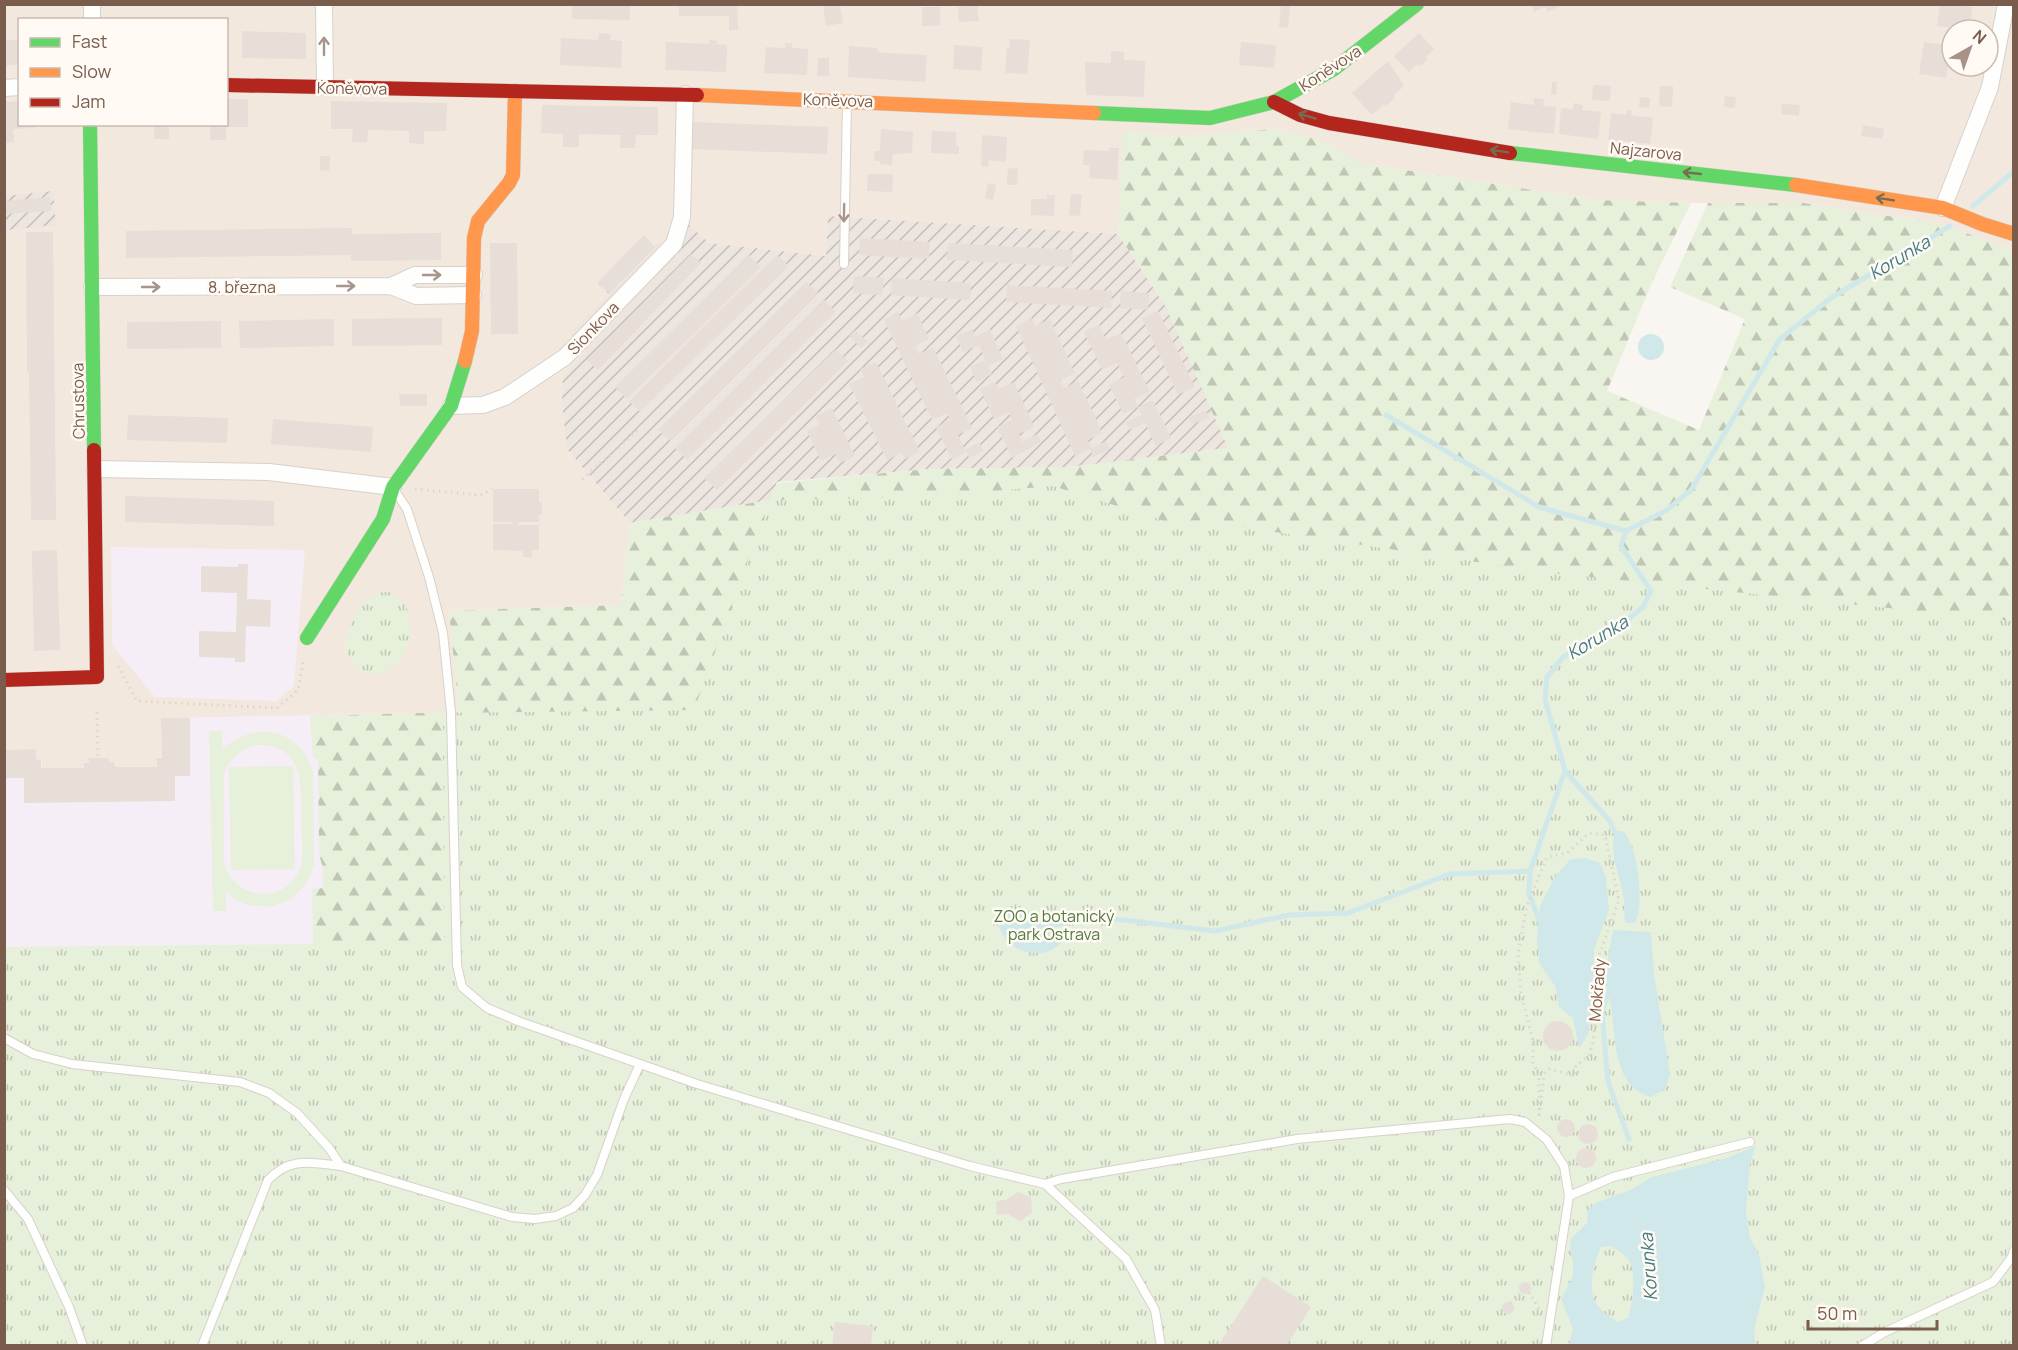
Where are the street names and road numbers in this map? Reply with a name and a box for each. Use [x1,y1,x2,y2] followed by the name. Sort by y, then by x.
[1295,40,1365,96] street label: Koněvova
[317,76,387,100] street label: Koněvova
[802,88,874,112] street label: Koněvova
[1609,136,1683,166] street label: Najzarova
[208,276,276,298] street label: 8. března
[562,297,624,359] street label: Sionkova
[66,363,90,439] street label: Chrustova
[1583,957,1611,1022] street label: Mokřady

